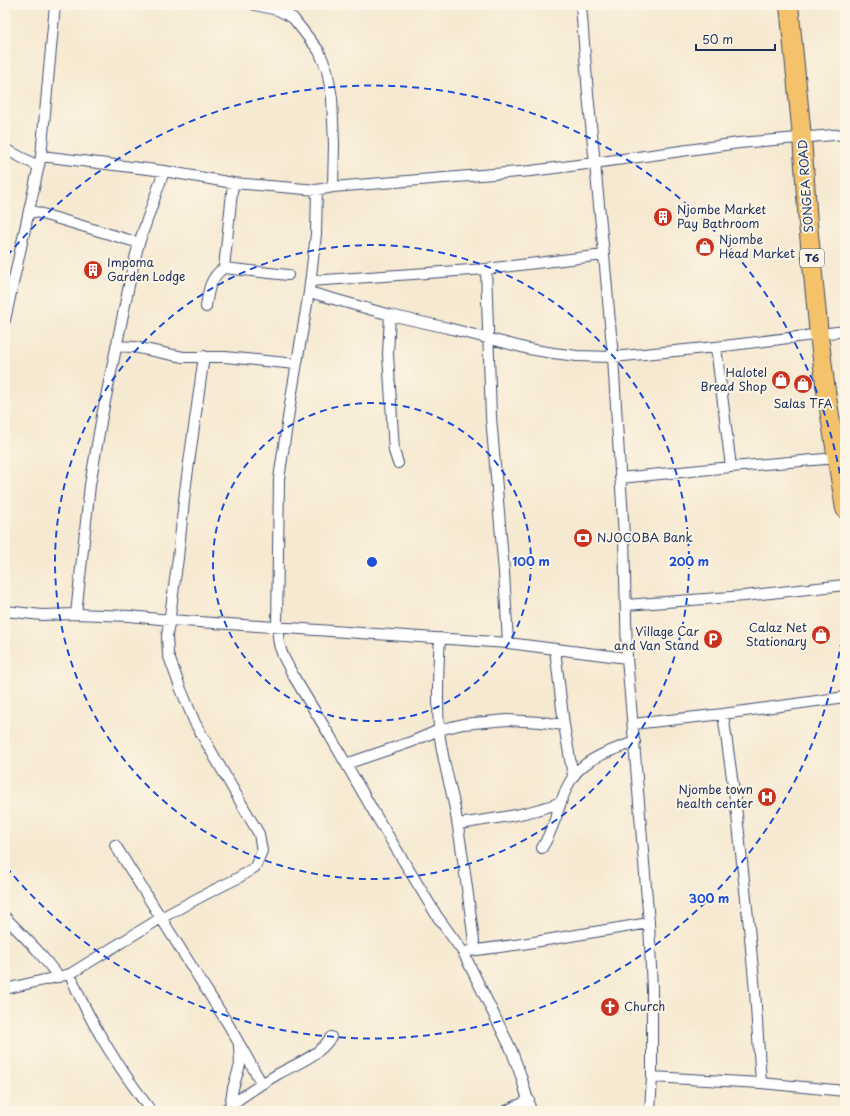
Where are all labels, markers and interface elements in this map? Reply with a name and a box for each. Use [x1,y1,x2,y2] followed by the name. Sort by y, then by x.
[696,26,775,52] scale bar
[702,30,733,48] text: 50 m
[793,139,817,233] street label: SONGEA ROAD
[677,200,766,232] place label: Njombe Market Pay Bathroom
[652,206,674,228] building icon: Njombe Market Pay Bathroom
[719,230,795,262] place label: Njombe Head Market
[694,236,716,258] shop icon: Njombe Head Market
[800,249,824,267] road number: T6
[107,253,185,285] place label: Impoma Garden Lodge
[82,259,104,281] building icon: Impoma Garden Lodge
[701,363,767,395] place label: Halotel Bread Shop
[770,369,792,391] shop icon: Halotel Bread Shop
[792,373,814,395] shop icon: Salas TFA
[773,394,833,412] place label: Salas TFA
[572,527,594,549] bank icon: NJOCOBA Bank
[597,528,693,546] place label: NJOCOBA Bank
[512,552,550,570] text: 100 m
[669,552,709,570] text: 200 m
[365,555,379,569] centre of rings
[746,618,807,650] place label: Calaz Net Stationary
[614,622,700,654] place label: Village Car and Van Stand
[810,624,832,646] shop icon: Calaz Net Stationary
[702,628,724,650] parking icon: Village Car and Van Stand
[676,780,753,812] place label: Njombe town health center
[756,786,778,808] hospital icon: Njombe town health center
[689,889,729,907] text: 300 m
[599,996,621,1018] church icon: Church
[624,997,665,1015] place label: Church

